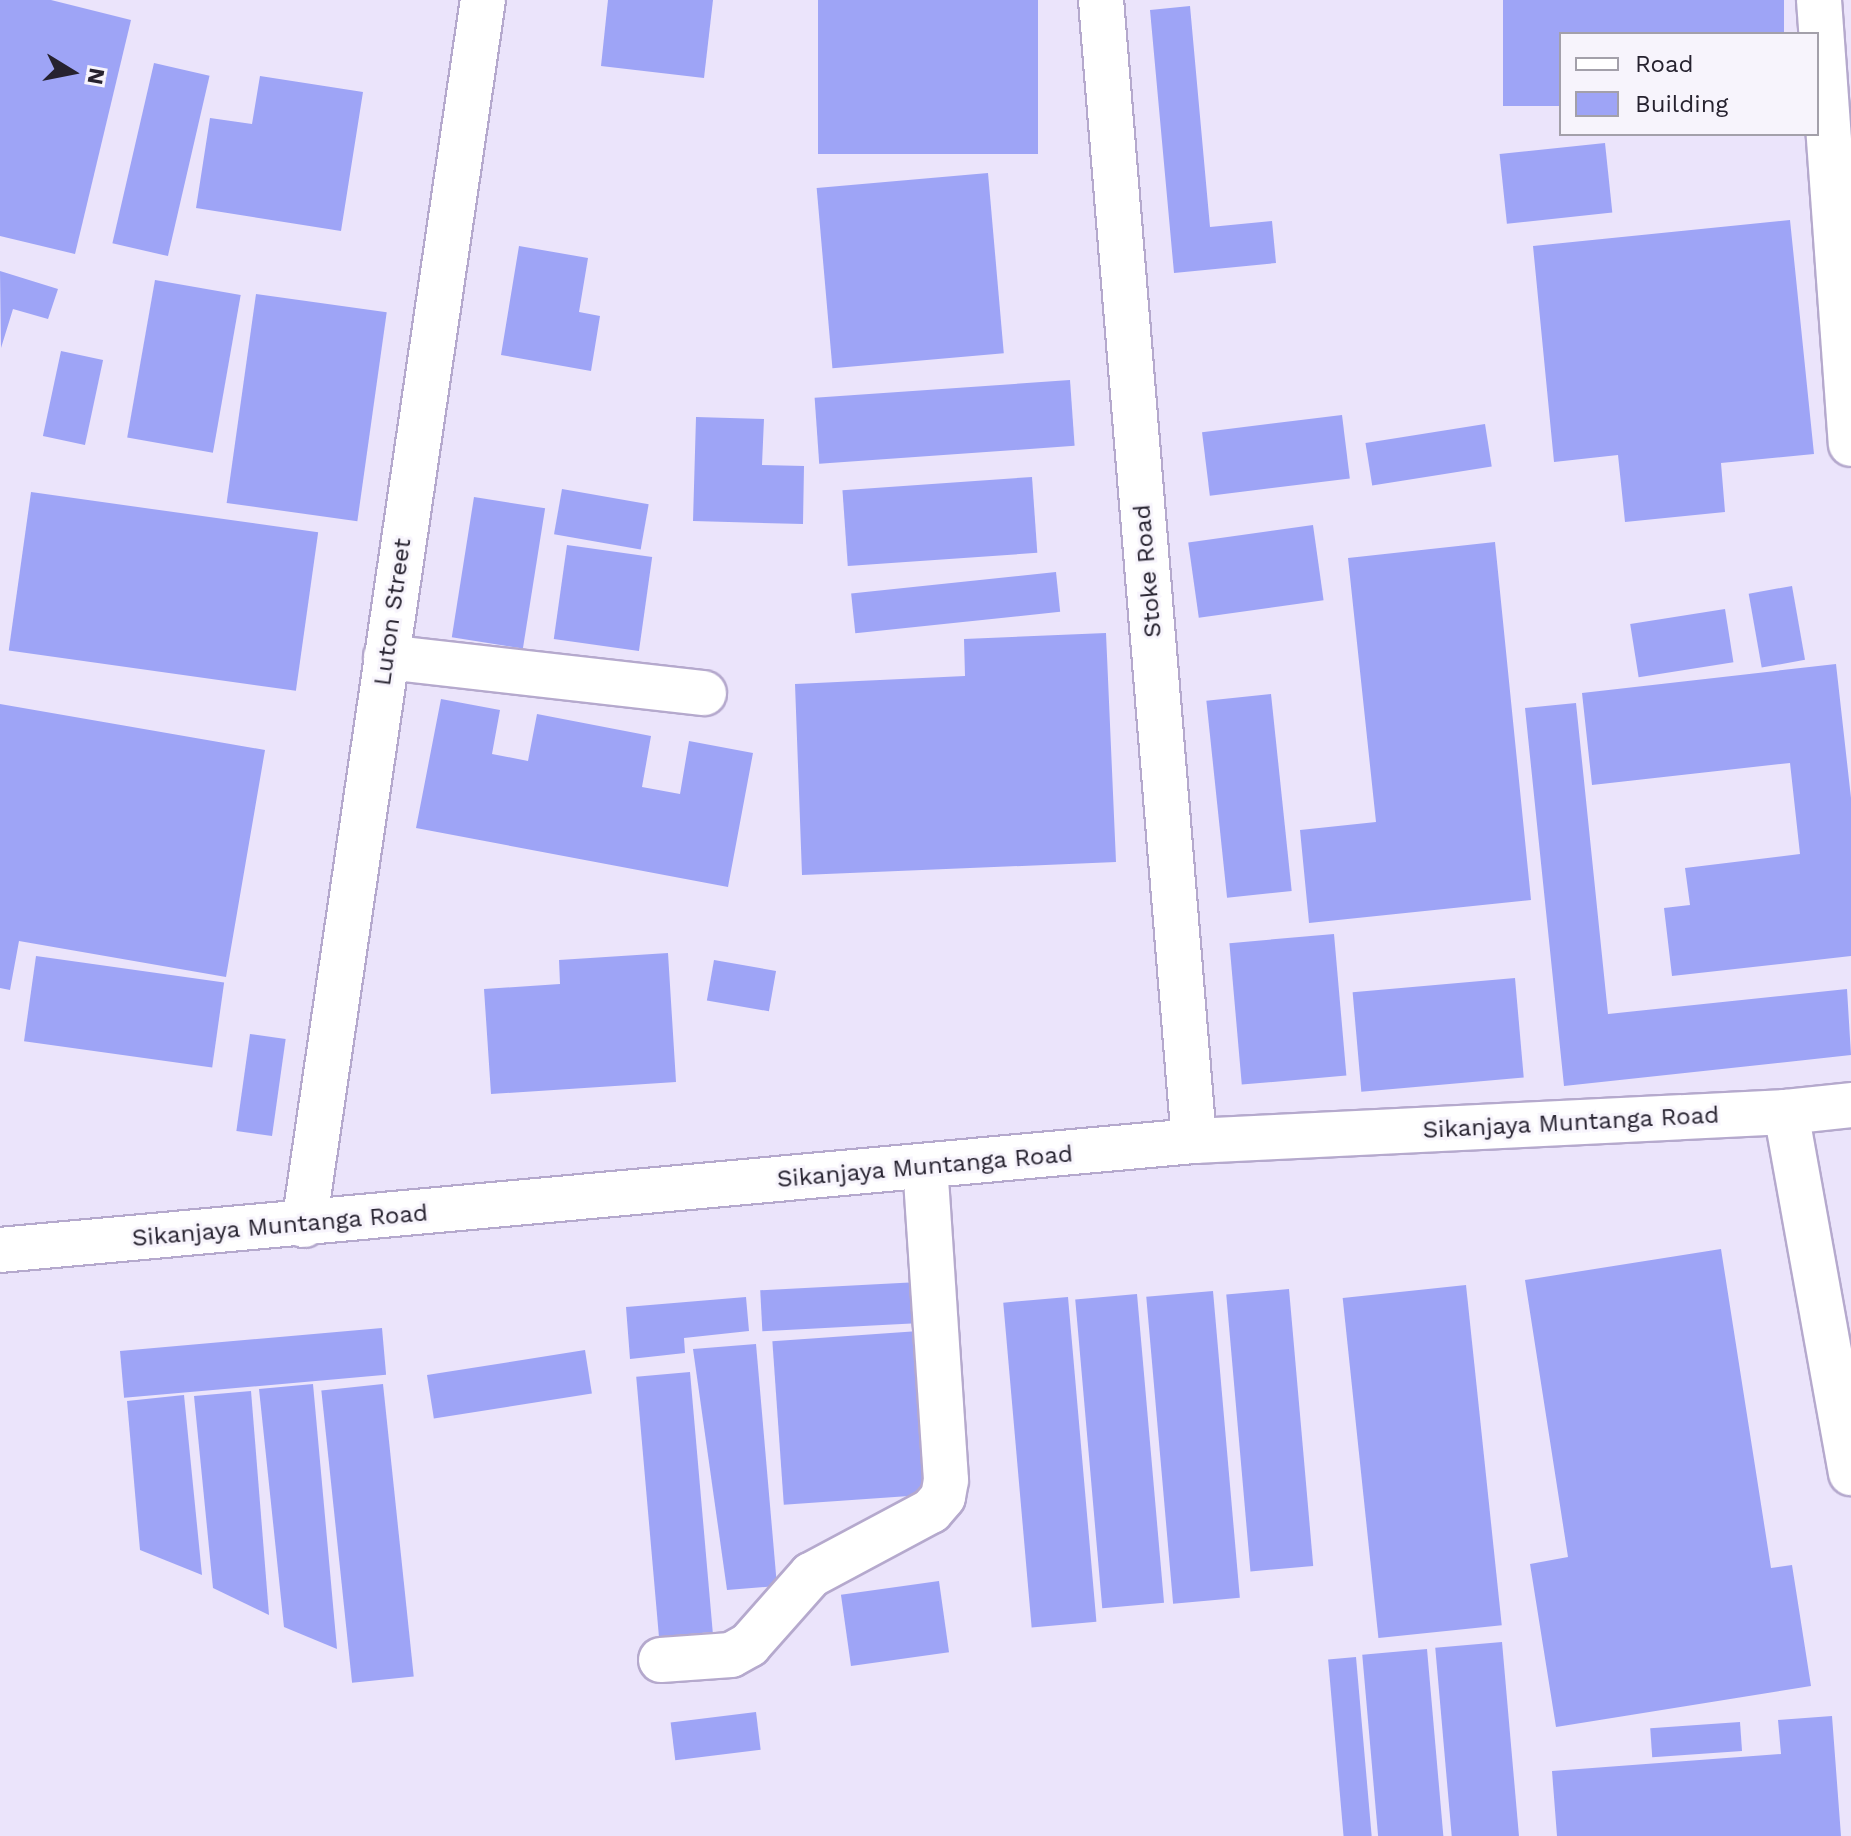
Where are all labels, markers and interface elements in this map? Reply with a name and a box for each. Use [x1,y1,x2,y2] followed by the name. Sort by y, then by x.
[32,32,112,112] north arrow
[1559,32,1819,136] legend
[1635,50,1694,78] text: Road
[82,66,110,86] text: N
[1635,90,1728,118] text: Building
[1128,503,1168,639] street label: Stoke Road
[368,536,418,688] street label: Luton Street
[1421,1101,1721,1145] street label: Sikanjaya Muntanga Road
[775,1140,1075,1194] street label: Sikanjaya Muntanga Road
[130,1199,430,1253] street label: Sikanjaya Muntanga Road

